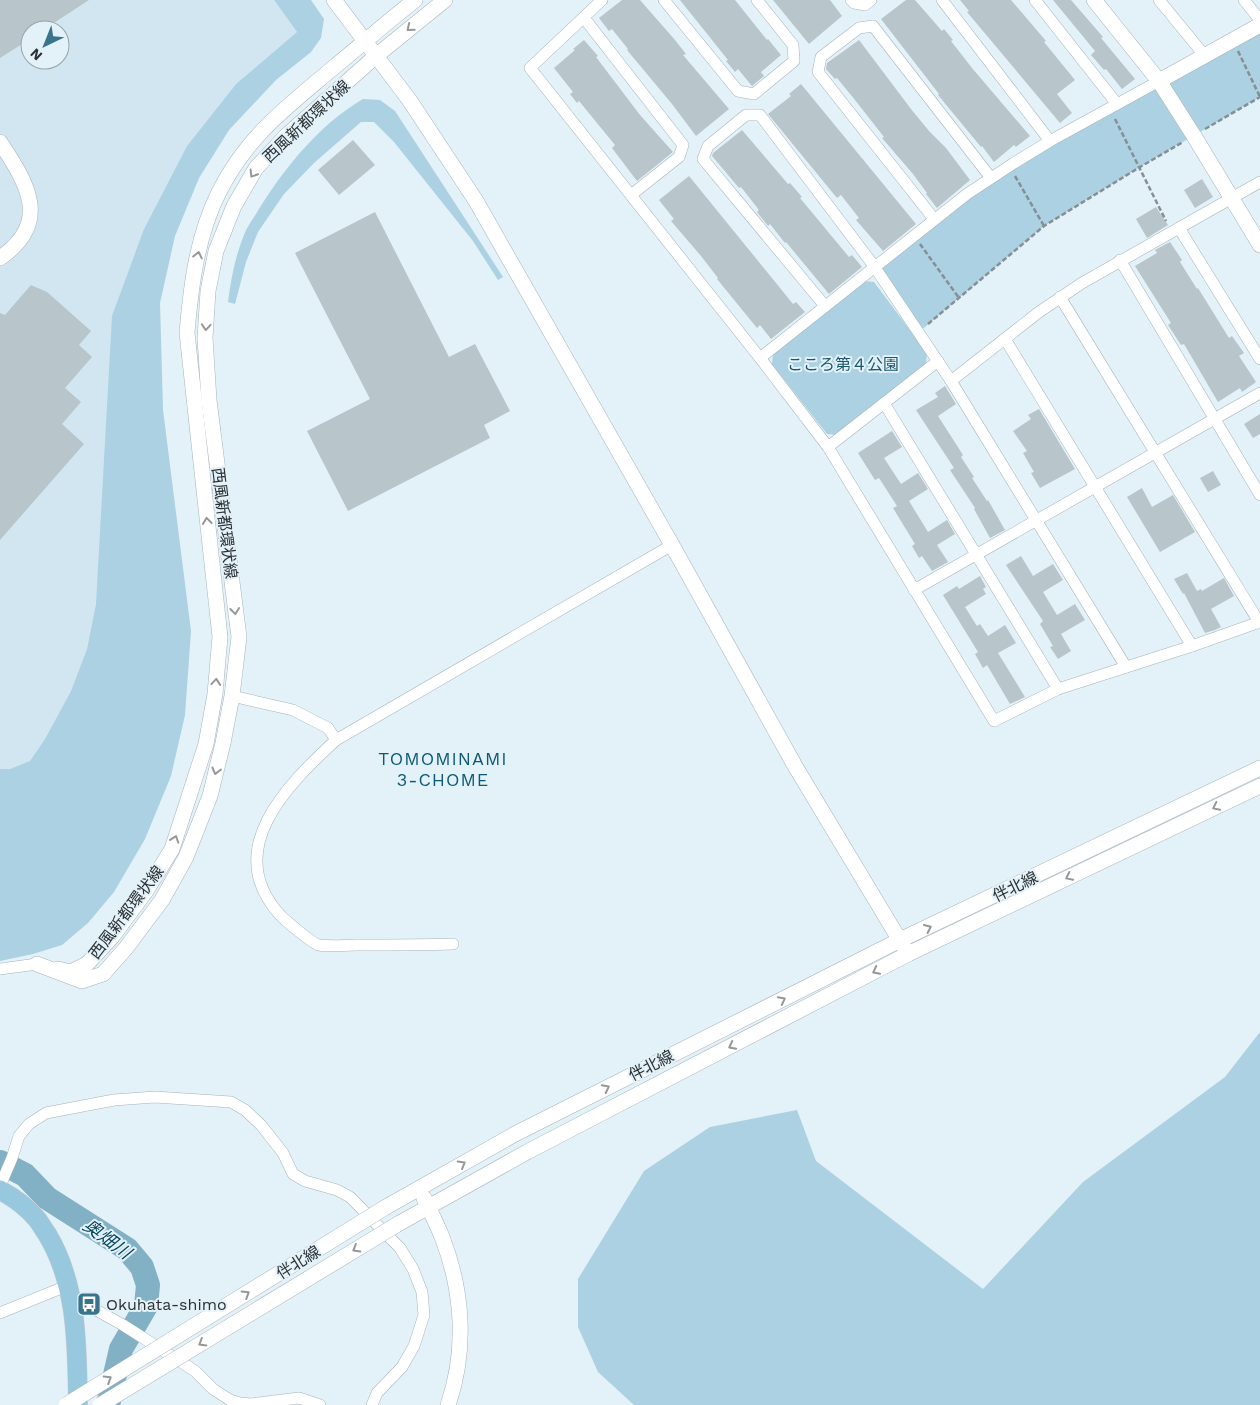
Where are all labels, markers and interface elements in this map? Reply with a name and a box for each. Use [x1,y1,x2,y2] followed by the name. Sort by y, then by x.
[20,20,70,70] north arrow
[407,22,416,31] one-way arrow
[27,45,45,64] text: N
[259,76,354,167] street label: 西風新都環状線
[249,169,259,178] one-way arrow
[192,251,203,259] one-way arrow
[200,324,211,332] one-way arrow
[787,355,899,374] park label: こころ第４公園
[208,466,241,580] street label: 西風新都環状線
[202,516,213,524] one-way arrow
[229,607,240,615] one-way arrow
[210,678,221,686] one-way arrow
[378,748,508,790] district label: TOMOMINAMI 3-CHOME
[212,766,222,774] one-way arrow
[1212,801,1221,811] one-way arrow
[169,835,179,844] one-way arrow
[85,862,168,963] street label: 西風新都環状線
[989,867,1041,906] street label: 伴北線
[1066,871,1075,881] one-way arrow
[923,923,932,934] one-way arrow
[872,965,881,975] one-way arrow
[777,995,786,1006] one-way arrow
[728,1040,737,1050] one-way arrow
[626,1046,677,1085] street label: 伴北線
[600,1084,609,1094] one-way arrow
[456,1160,465,1170] one-way arrow
[79,1214,137,1264] water label: 奥畑川
[273,1242,324,1283] street label: 伴北線
[352,1243,361,1253] one-way arrow
[240,1290,249,1300] one-way arrow
[76,1291,102,1317] bus stop icon: Okuhata-shimo
[106,1295,227,1314] place label: Okuhata-shimo
[199,1336,208,1346] one-way arrow
[102,1376,111,1386] one-way arrow

